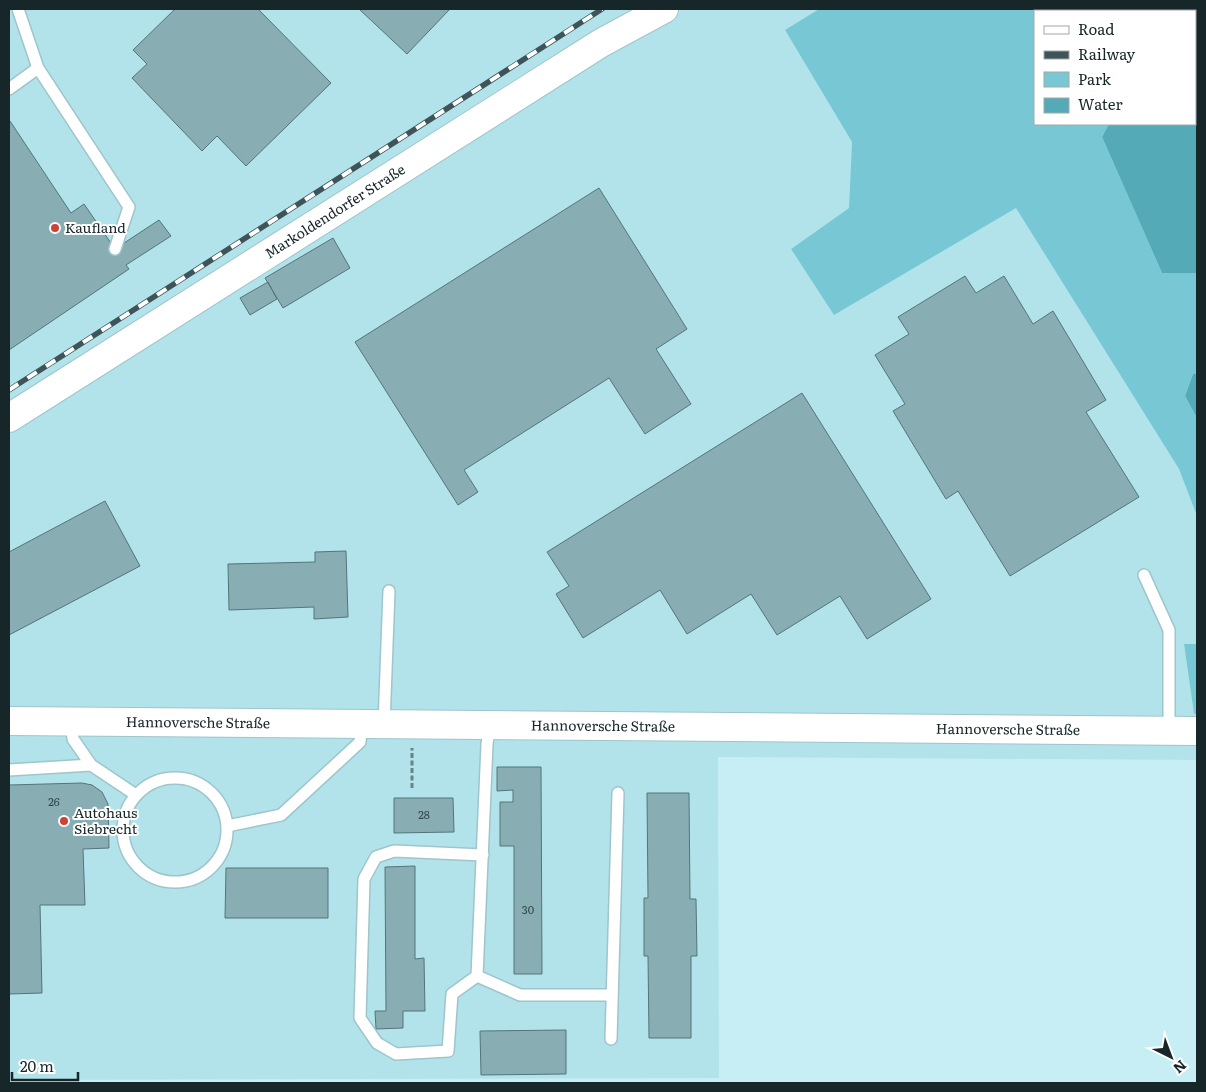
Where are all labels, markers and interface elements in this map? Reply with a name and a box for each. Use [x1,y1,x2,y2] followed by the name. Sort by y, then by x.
[1034,10,1196,125] legend
[1078,17,1114,40] text: Road
[1078,42,1136,65] text: Railway
[1078,67,1112,90] text: Park
[1078,92,1123,115] text: Water
[260,159,409,263] street label: Markoldendorfer Straße
[65,217,126,237] place label: Kaufland
[49,222,61,234] marker: Kaufland
[126,711,270,732] street label: Hannoversche Straße
[531,714,675,736] street label: Hannoversche Straße
[936,718,1080,739] street label: Hannoversche Straße
[48,793,60,809] house number: 26
[74,802,138,838] place label: Autohaus Siebrecht
[418,806,430,822] house number: 28
[58,815,70,827] marker: Autohaus Siebrecht
[522,901,534,917] house number: 30
[1146,1032,1196,1082] north arrow
[12,1050,79,1082] scale bar
[20,1054,54,1077] text: 20 m
[1169,1056,1191,1079] text: N

